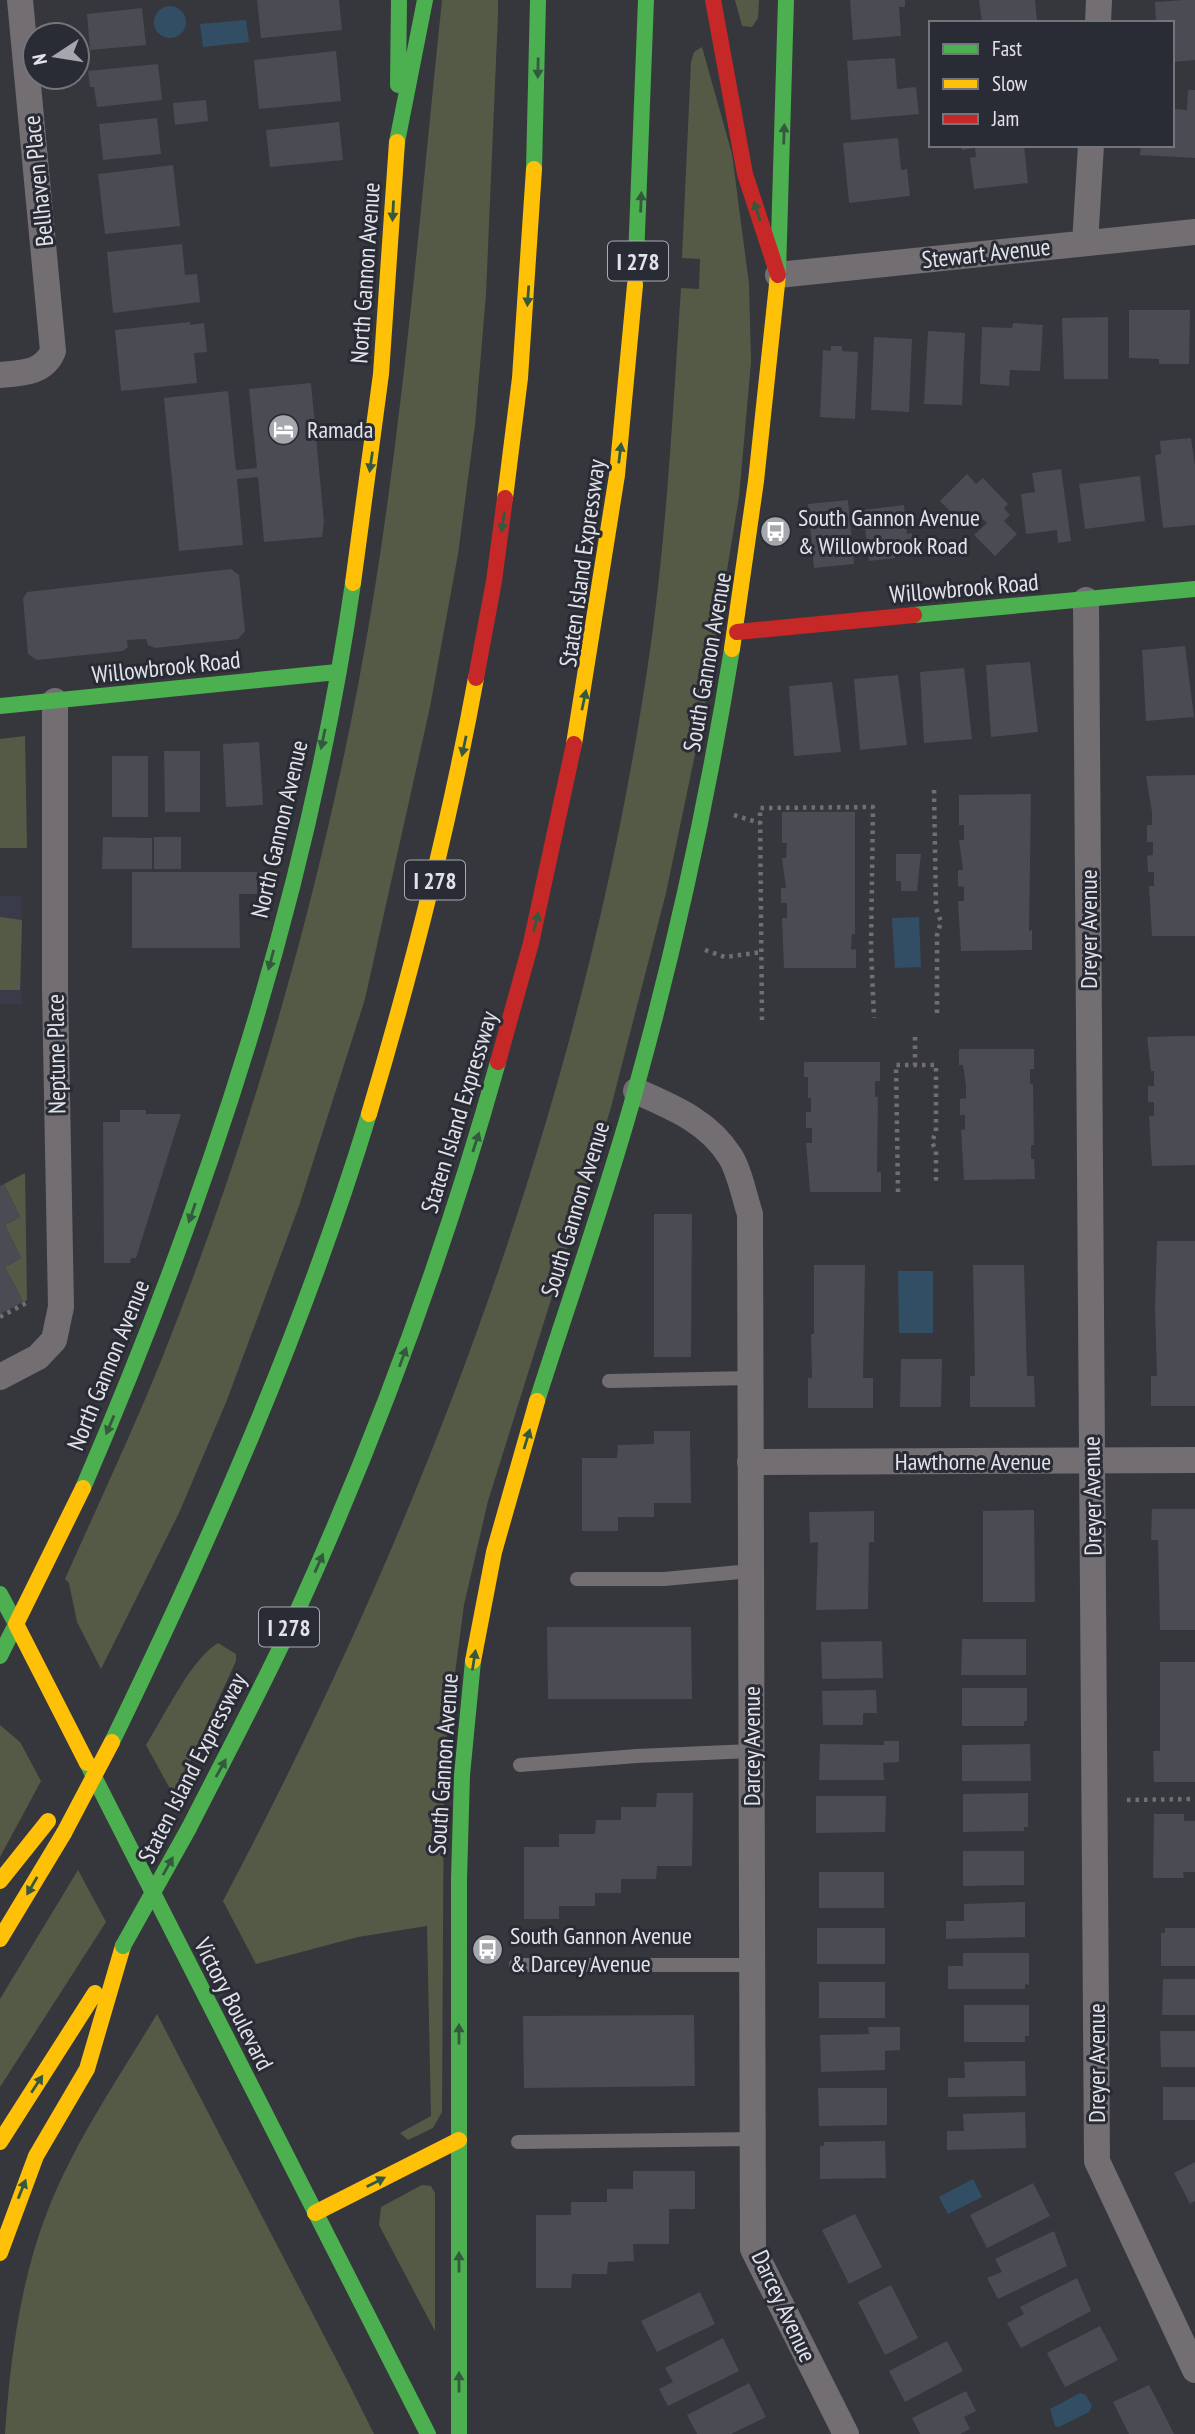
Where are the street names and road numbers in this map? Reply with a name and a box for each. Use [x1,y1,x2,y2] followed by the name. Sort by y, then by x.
[16,114,60,248] street label: Bellhaven Place
[343,182,387,364] street label: North Gannon Avenue
[920,231,1052,275] street label: Stewart Avenue
[608,242,668,280] road number: I 278
[552,457,612,669] street label: Staten Island Expressway
[888,566,1040,610] street label: Willowbrook Road
[676,570,738,754] street label: South Gannon Avenue
[90,644,242,690] street label: Willowbrook Road
[244,737,314,921] street label: North Gannon Avenue
[405,860,465,900] road number: I 278
[1073,869,1104,989] street label: Dreyer Avenue
[39,994,73,1114] street label: Neptune Place
[414,1007,504,1217] street label: Staten Island Expressway
[534,1118,616,1300] street label: South Gannon Avenue
[60,1275,156,1455] street label: North Gannon Avenue
[1075,1436,1109,1556] street label: Dreyer Avenue
[895,1446,1051,1477] street label: Hawthorne Avenue
[259,1608,319,1646] road number: I 278
[131,1668,253,1868] street label: Staten Island Expressway
[421,1672,465,1856] street label: South Gannon Avenue
[736,1686,767,1806] street label: Darcey Avenue
[187,1932,281,2076] street label: Victory Boulevard
[1081,2003,1112,2123] street label: Dreyer Avenue
[745,2245,823,2367] street label: Darcey Avenue

